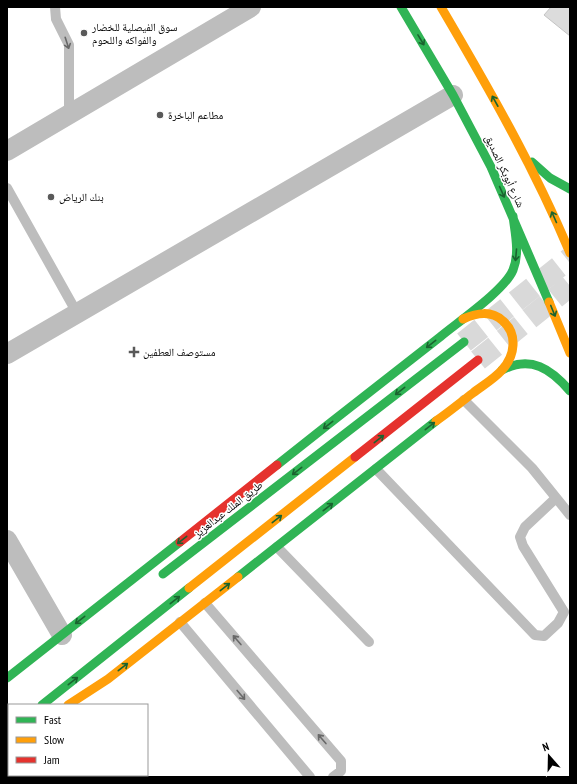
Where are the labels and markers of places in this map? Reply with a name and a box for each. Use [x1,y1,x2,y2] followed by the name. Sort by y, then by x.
[91,20,177,47] place label: سوق الفيصلية للخضار والفواكه واللحوم
[79,28,89,38] marker: سوق الفيصلية للخضار والفواكه واللحوم
[168,108,223,123] place label: مطاعم الباخرة
[155,110,165,120] marker: مطاعم الباخرة
[59,190,104,204] place label: بنك الرياض
[46,192,56,202] marker: بنك الرياض
[143,345,215,359] place label: مستوصف العطفين
[128,346,140,358] marker: مستوصف العطفين

